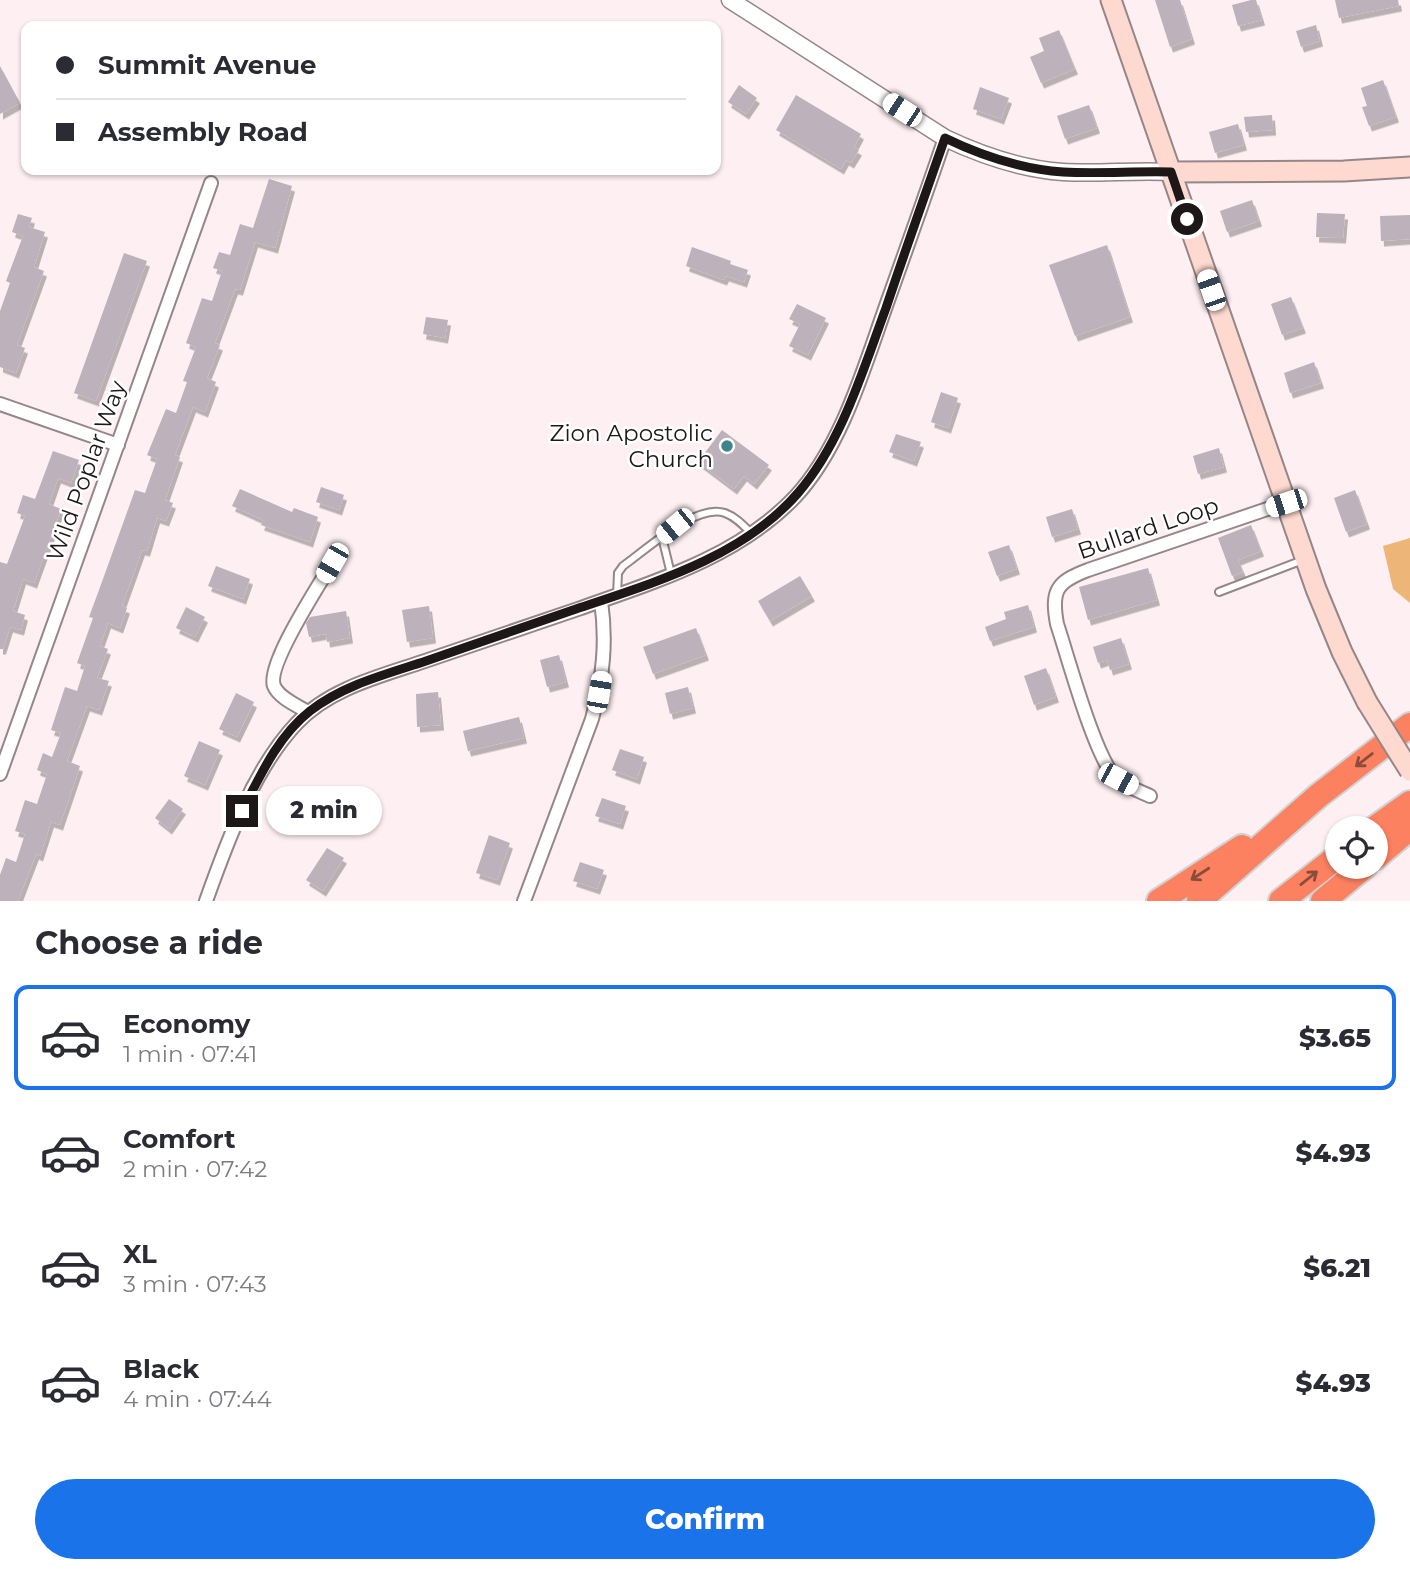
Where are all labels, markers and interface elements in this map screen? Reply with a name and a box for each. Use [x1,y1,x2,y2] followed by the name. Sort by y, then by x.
[98,49,316,81] text: Summit Avenue
[879,90,926,130] car
[98,116,308,148] text: Assembly Road
[1171,203,1203,235] route start
[1195,267,1228,313] car
[40,376,132,565] street label: Wild Poplar Way
[549,419,713,473] place label: Zion Apostolic Church
[719,438,735,454] marker: Zion Apostolic Church
[1263,487,1310,519] car
[1074,491,1222,565] street label: Bullard Loop
[653,505,698,547] car
[313,540,352,586] car
[586,669,613,715] car
[1355,753,1374,768] one-way arrow
[1095,760,1142,798] car
[266,786,382,836] callout: 2 min
[226,795,258,827] route end
[290,796,358,824] text: 2 min
[1325,816,1388,879] map controls
[1325,816,1388,879] button: locate
[1191,867,1210,882] one-way arrow
[1299,871,1317,886] one-way arrow
[35,923,263,962] text: Choose a ride
[39,1006,102,1069] icon: car
[123,1008,250,1040] text: Economy
[1299,1022,1371,1054] text: $3.65
[123,1040,257,1068] text: 1 min · 07:41
[39,1121,102,1184] icon: car
[123,1123,235,1155] text: Comfort
[1296,1137,1371,1169] text: $4.93
[123,1155,267,1183] text: 2 min · 07:42
[39,1236,102,1299] icon: car
[123,1238,157,1270] text: XL
[1303,1252,1371,1284] text: $6.21
[123,1270,267,1298] text: 3 min · 07:43
[39,1351,102,1414] icon: car
[123,1353,199,1385] text: Black
[1296,1367,1371,1399] text: $4.93
[123,1385,272,1413] text: 4 min · 07:44
[35,1479,1375,1559] button: Confirm

